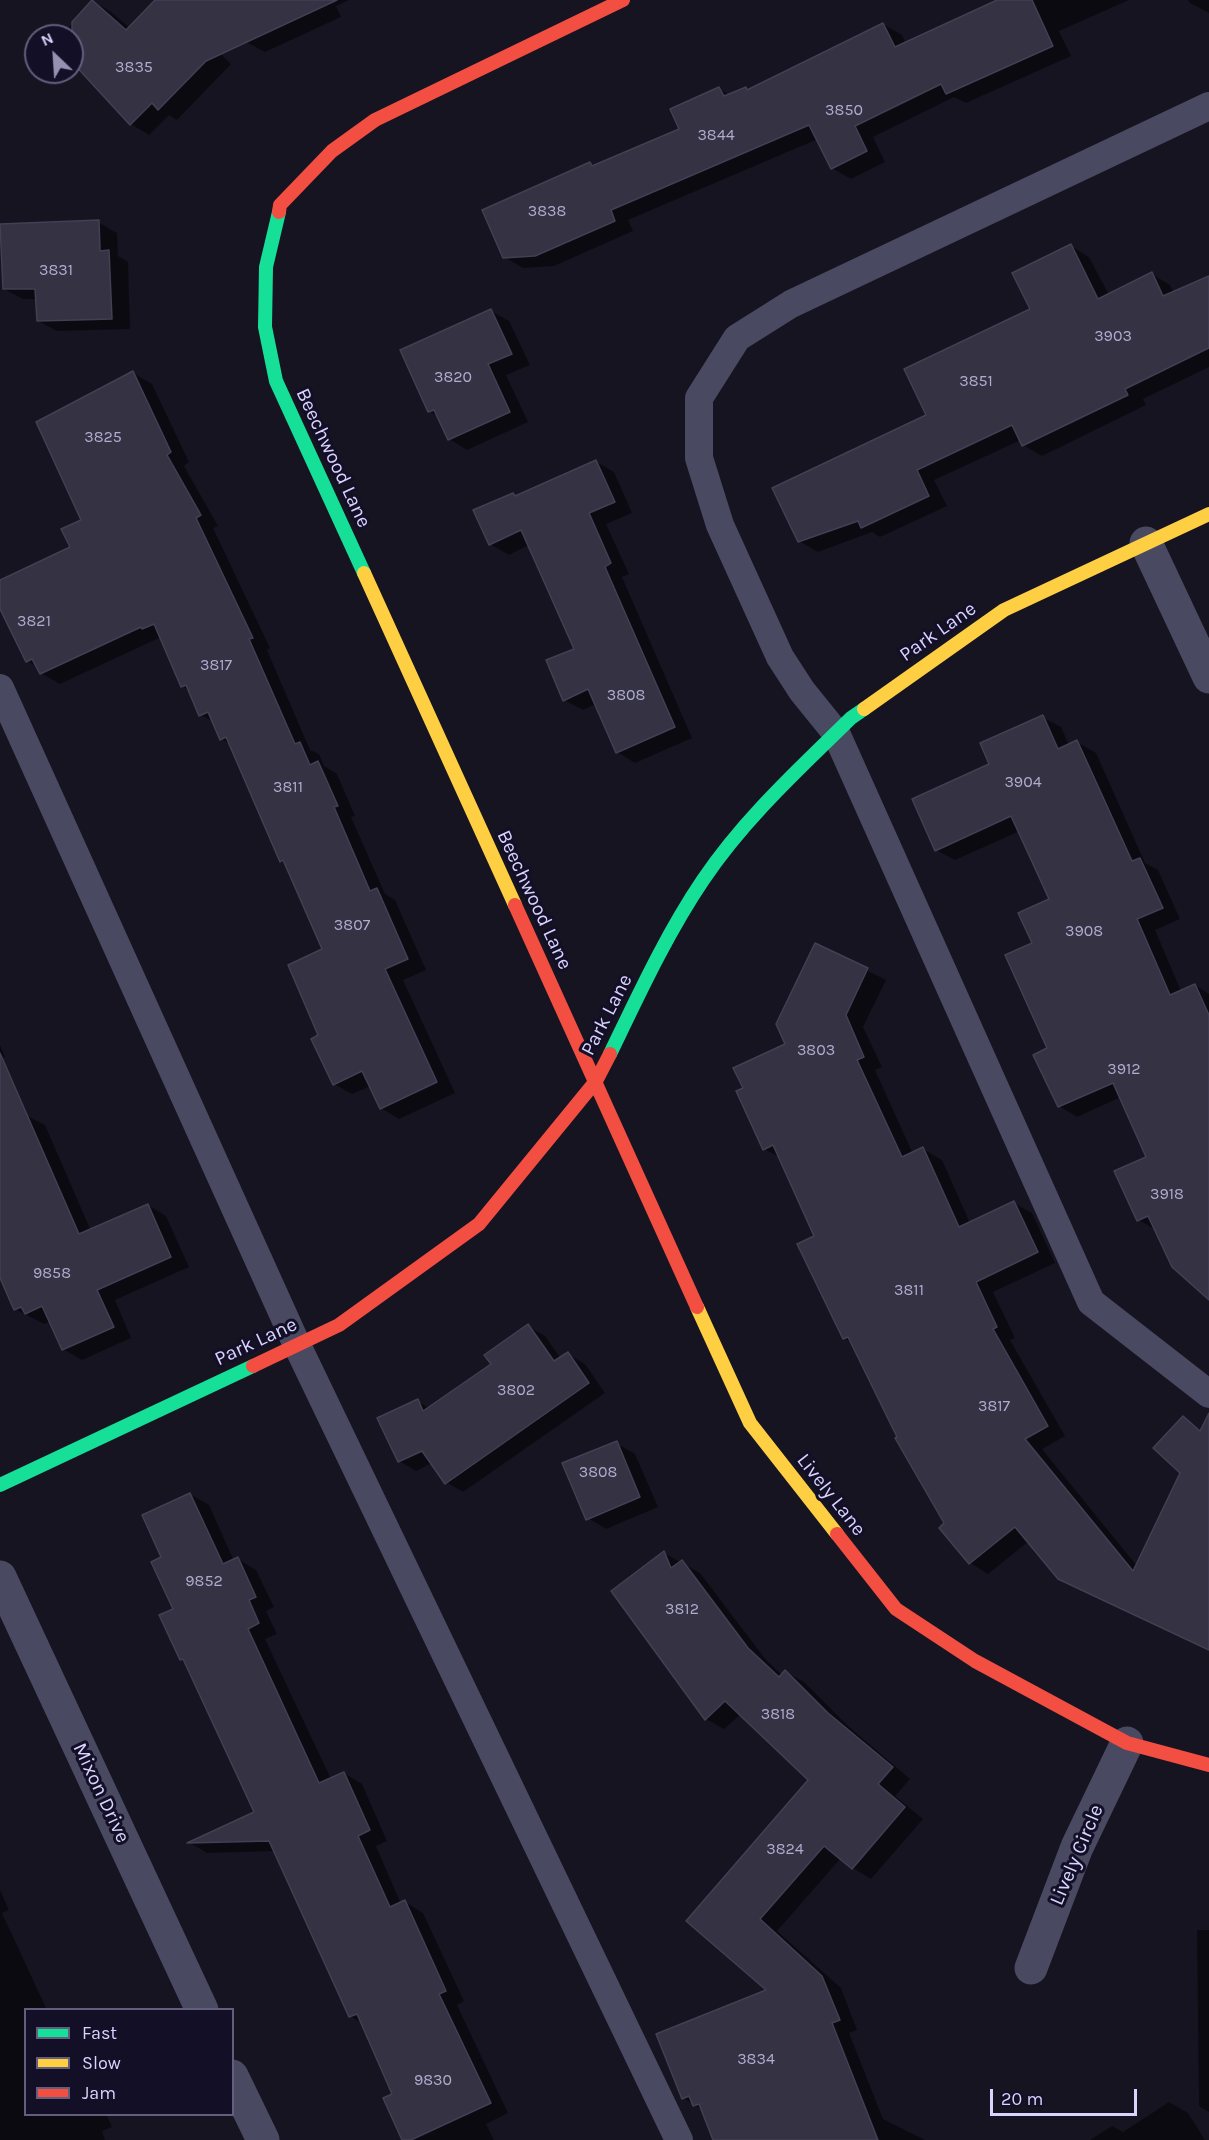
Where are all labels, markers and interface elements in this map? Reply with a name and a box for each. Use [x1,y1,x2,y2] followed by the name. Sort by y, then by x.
[24,24,84,84] north arrow
[38,28,56,50] text: N
[115,57,153,77] house number: 3835
[825,100,863,120] house number: 3850
[697,125,735,145] house number: 3844
[528,201,566,221] house number: 3838
[39,260,73,280] house number: 3831
[1094,326,1132,346] house number: 3903
[434,367,472,387] house number: 3820
[959,371,993,391] house number: 3851
[290,384,376,532] street label: Beechwood Lane
[84,427,122,447] house number: 3825
[895,597,981,667] street label: Park Lane
[17,611,51,631] house number: 3821
[200,655,232,675] house number: 3817
[607,685,645,705] house number: 3808
[1004,772,1042,792] house number: 3904
[273,777,303,797] house number: 3811
[491,826,577,974] street label: Beechwood Lane
[334,915,370,935] house number: 3807
[1065,921,1103,941] house number: 3908
[576,970,638,1060] street label: Park Lane
[797,1040,835,1060] house number: 3803
[1107,1059,1141,1079] house number: 3912
[1150,1184,1184,1204] house number: 3918
[33,1263,71,1283] house number: 9858
[894,1280,924,1300] house number: 3811
[211,1313,301,1371] street label: Park Lane
[497,1380,535,1400] house number: 3802
[978,1396,1010,1416] house number: 3817
[791,1449,871,1541] street label: Lively Lane
[579,1462,617,1482] house number: 3808
[185,1571,223,1591] house number: 9852
[665,1599,699,1619] house number: 3812
[761,1704,795,1724] house number: 3818
[67,1739,135,1847] street label: Mixon Drive
[1045,1801,1109,1909] street label: Lively Circle
[766,1839,804,1859] house number: 3824
[24,2008,234,2116] legend
[82,2022,117,2044] text: Fast
[737,2049,775,2069] house number: 3834
[82,2052,121,2074] text: Slow
[414,2070,452,2090] house number: 9830
[993,2077,1140,2115] scale bar
[82,2082,116,2104] text: Jam
[1001,2088,1043,2110] text: 20 m

